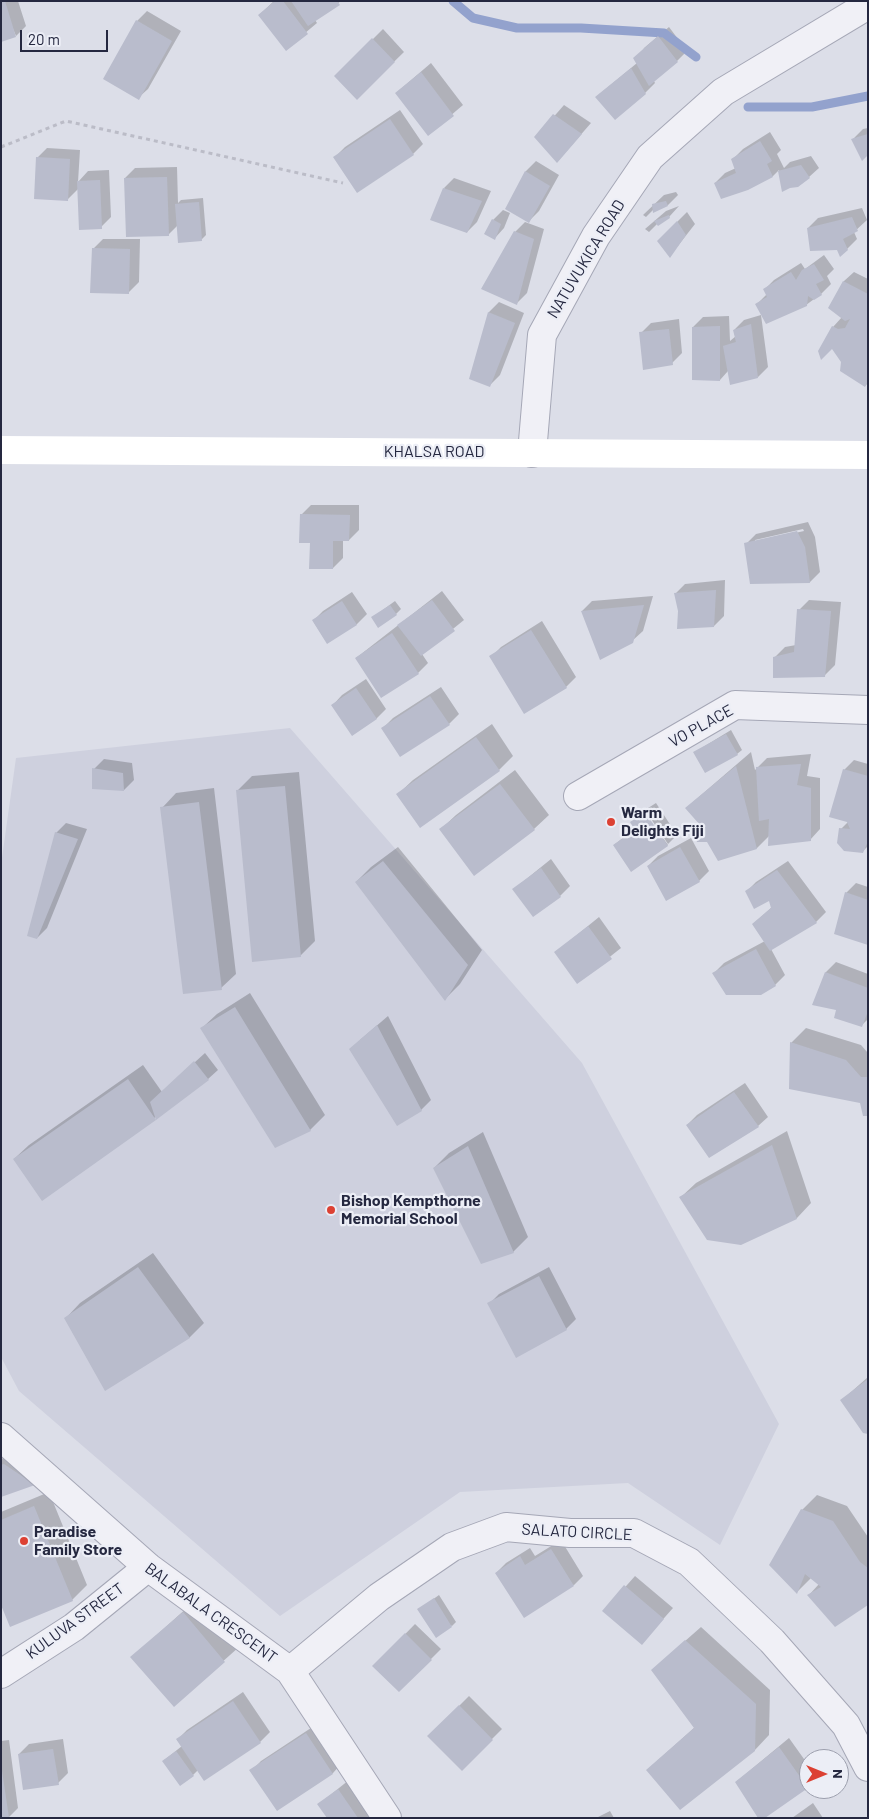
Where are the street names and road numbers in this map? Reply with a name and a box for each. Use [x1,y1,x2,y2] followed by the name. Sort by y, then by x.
[543,196,629,322] street label: NATUVUKICA ROAD
[384,442,484,462] street label: KHALSA ROAD
[666,701,736,751] street label: VO PLACE
[521,1520,633,1544] street label: SALATO CIRCLE
[141,1559,281,1667] street label: BALABALA CRESCENT
[22,1579,128,1663] street label: KULUVA STREET

